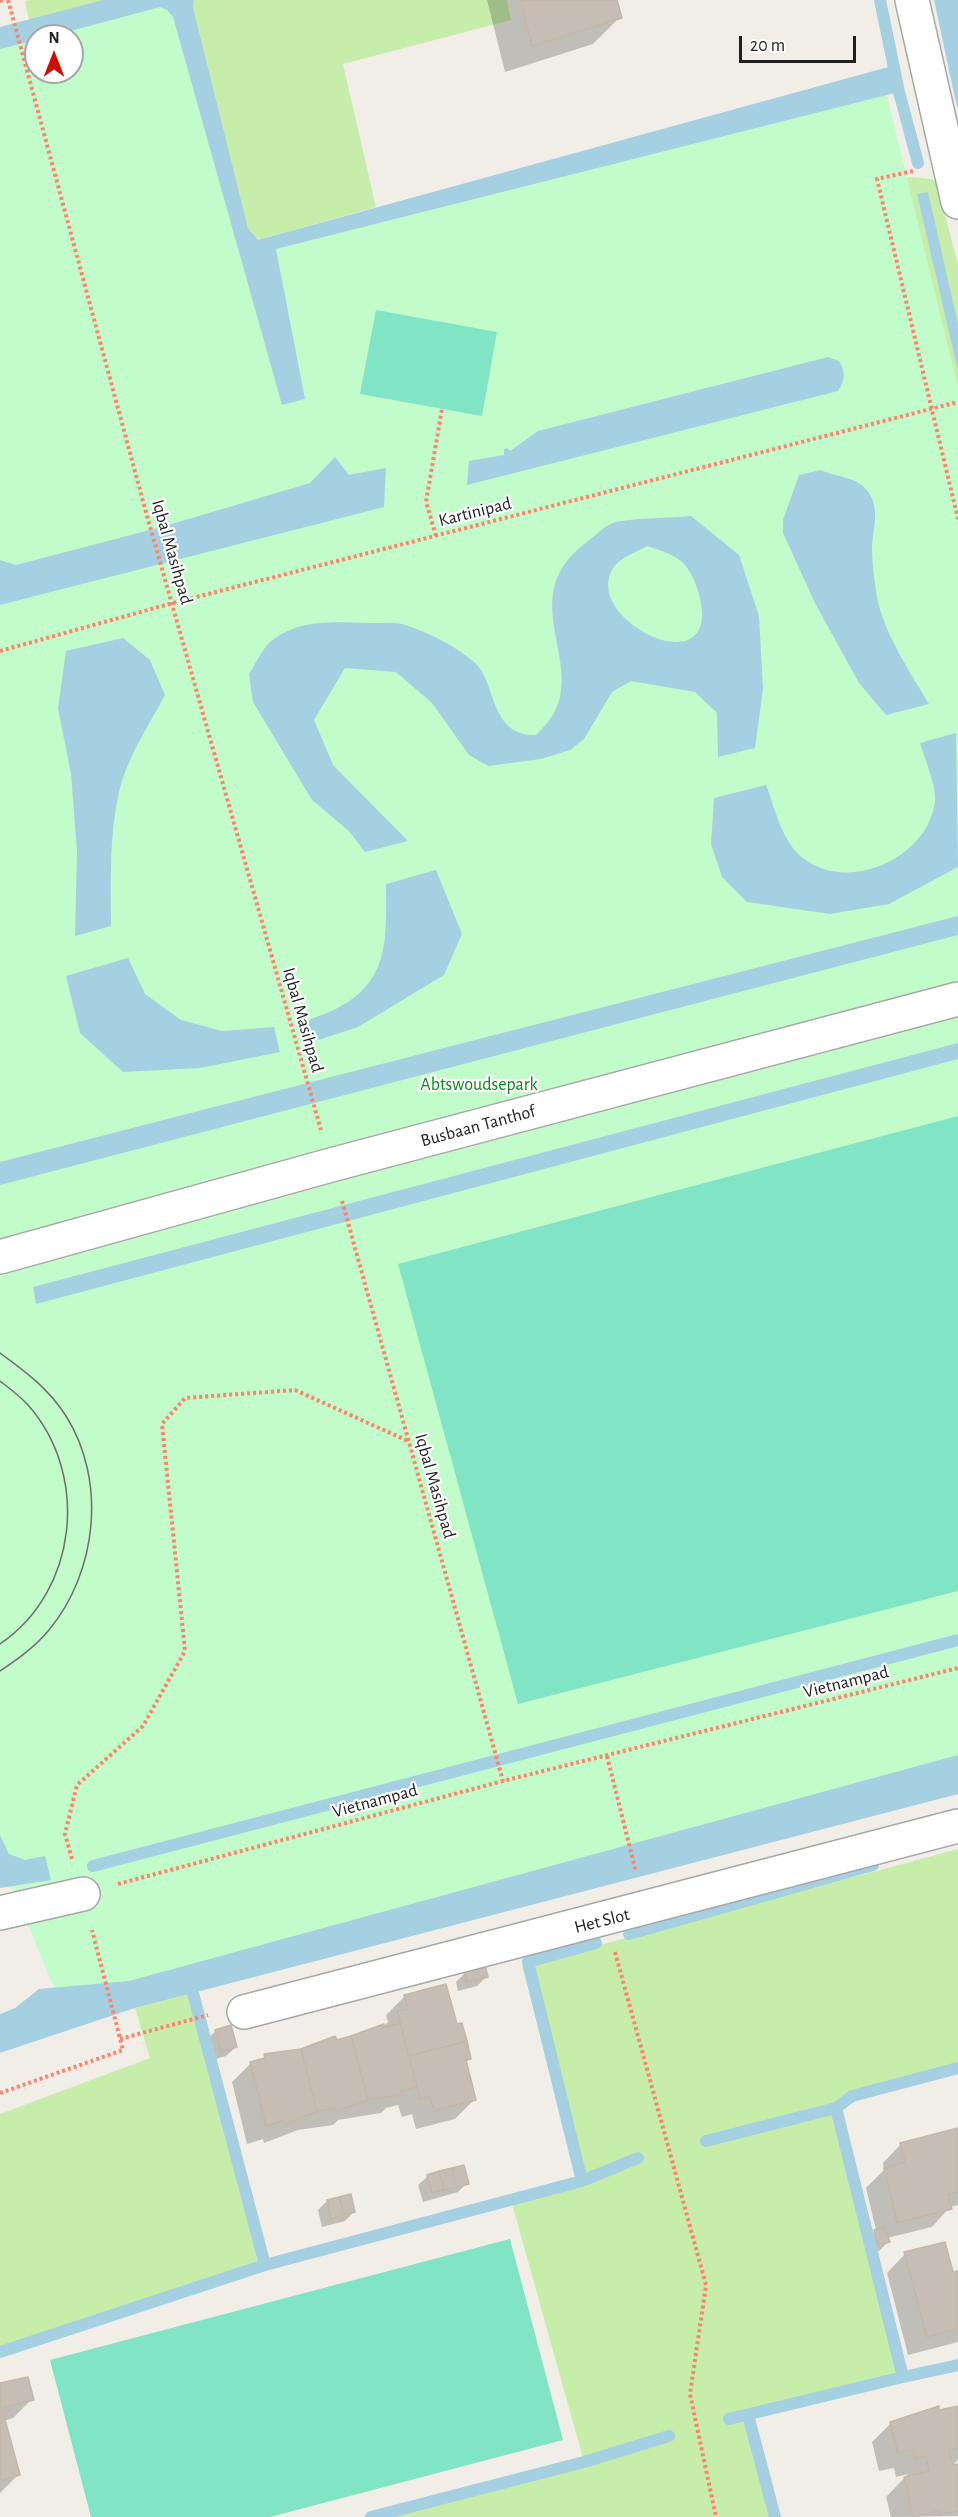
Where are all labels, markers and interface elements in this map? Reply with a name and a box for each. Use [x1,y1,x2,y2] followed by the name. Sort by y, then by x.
[24,24,84,84] north arrow
[742,24,859,62] scale bar
[48,30,60,46] text: N
[750,37,785,55] text: 20 m
[436,493,514,531] street label: Kartinipad
[147,497,197,607] street label: Iqbal Masihpad
[278,965,328,1075] street label: Iqbal Masihpad
[420,1074,538,1096] park label: Abtswoudsepark
[418,1100,538,1152] street label: Busbaan Tanthof
[410,1431,460,1541] street label: Iqbal Masihpad
[801,1661,891,1703] street label: Vietnampad
[330,1779,420,1823] street label: Vietnampad
[572,1904,632,1938] street label: Het Slot

